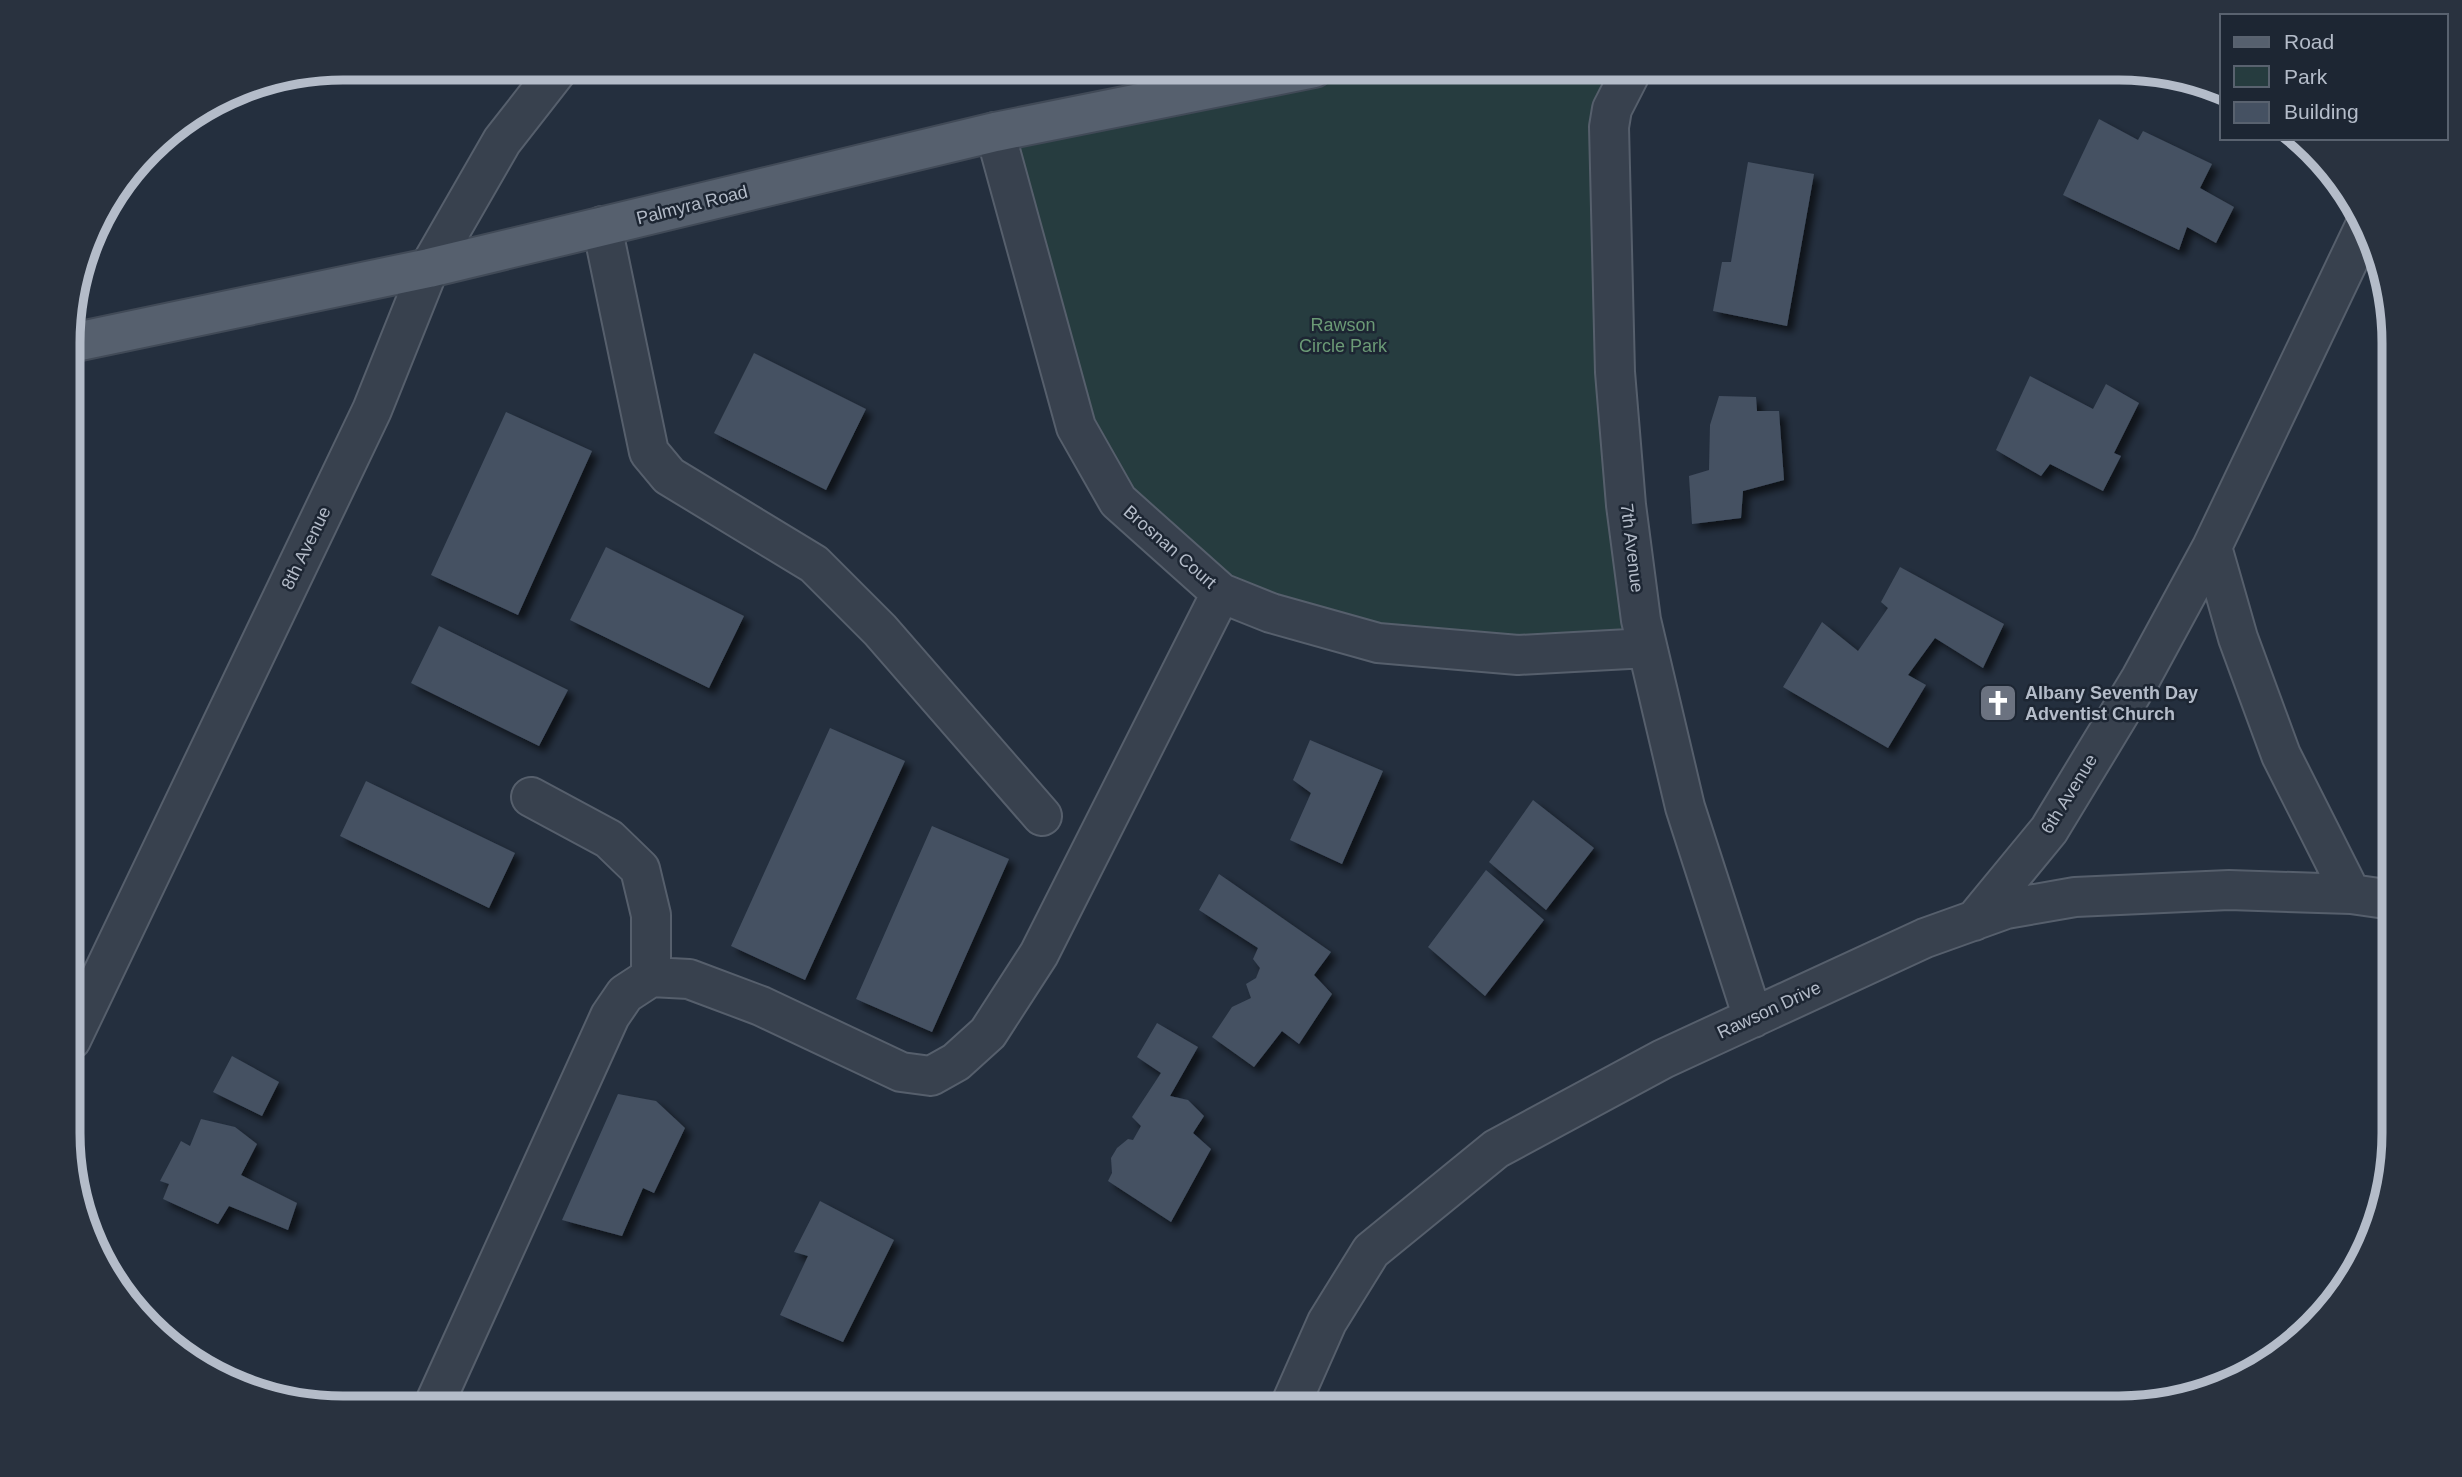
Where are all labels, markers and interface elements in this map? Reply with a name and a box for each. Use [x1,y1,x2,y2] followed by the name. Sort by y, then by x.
[2220,14,2448,140] legend
[2284,30,2334,53] text: Road
[2284,65,2328,88] text: Park
[2284,100,2359,123] text: Building
[634,182,750,228] street label: Palmyra Road
[1299,315,1388,356] park label: Rawson Circle Park
[1120,501,1220,593] street label: Brosnan Court
[1617,502,1647,594] street label: 7th Avenue
[277,503,335,593] street label: 8th Avenue
[1977,682,2019,724] church icon: Albany Seventh Day Adventist Church
[2025,683,2198,724] place label: Albany Seventh Day Adventist Church
[2037,751,2101,837] street label: 6th Avenue
[1714,977,1824,1043] street label: Rawson Drive

